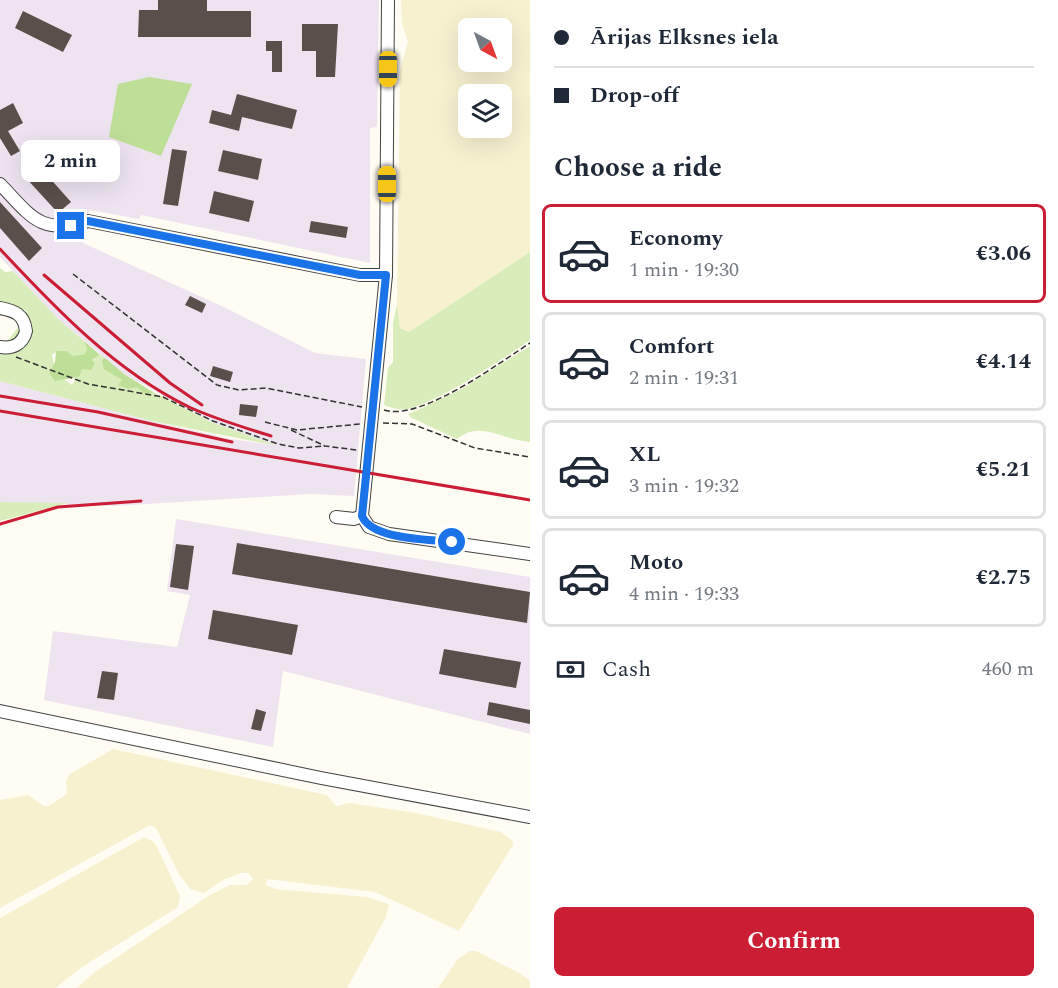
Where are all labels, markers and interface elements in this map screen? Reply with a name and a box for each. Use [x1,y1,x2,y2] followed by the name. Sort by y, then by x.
[458,18,512,72] north arrow
[458,18,512,138] map controls
[590,21,779,54] text: Ārijas Elksnes iela
[379,51,397,87] car
[590,79,679,112] text: Drop-off
[458,84,512,138] button: layers
[22,139,121,181] callout: 2 min
[44,146,97,176] text: 2 min
[554,147,722,189] text: Choose a ride
[378,166,396,202] car
[57,212,84,239] route end
[629,222,722,255] text: Economy
[557,227,611,281] icon: car
[976,237,1031,270] text: €3.06
[629,255,739,285] text: 1 min · 19:30
[629,330,714,363] text: Comfort
[557,335,611,389] icon: car
[976,345,1031,378] text: €4.14
[629,363,739,393] text: 2 min · 19:31
[629,438,660,471] text: XL
[557,443,611,497] icon: car
[976,453,1031,486] text: €5.21
[629,471,739,501] text: 3 min · 19:32
[438,528,465,555] route start
[629,546,683,579] text: Moto
[557,551,611,605] icon: car
[976,561,1031,594] text: €2.75
[629,579,739,609] text: 4 min · 19:33
[554,653,587,686] icon: cash
[602,653,651,686] text: Cash
[982,654,1034,684] text: 460 m
[554,907,1034,976] button: Confirm

